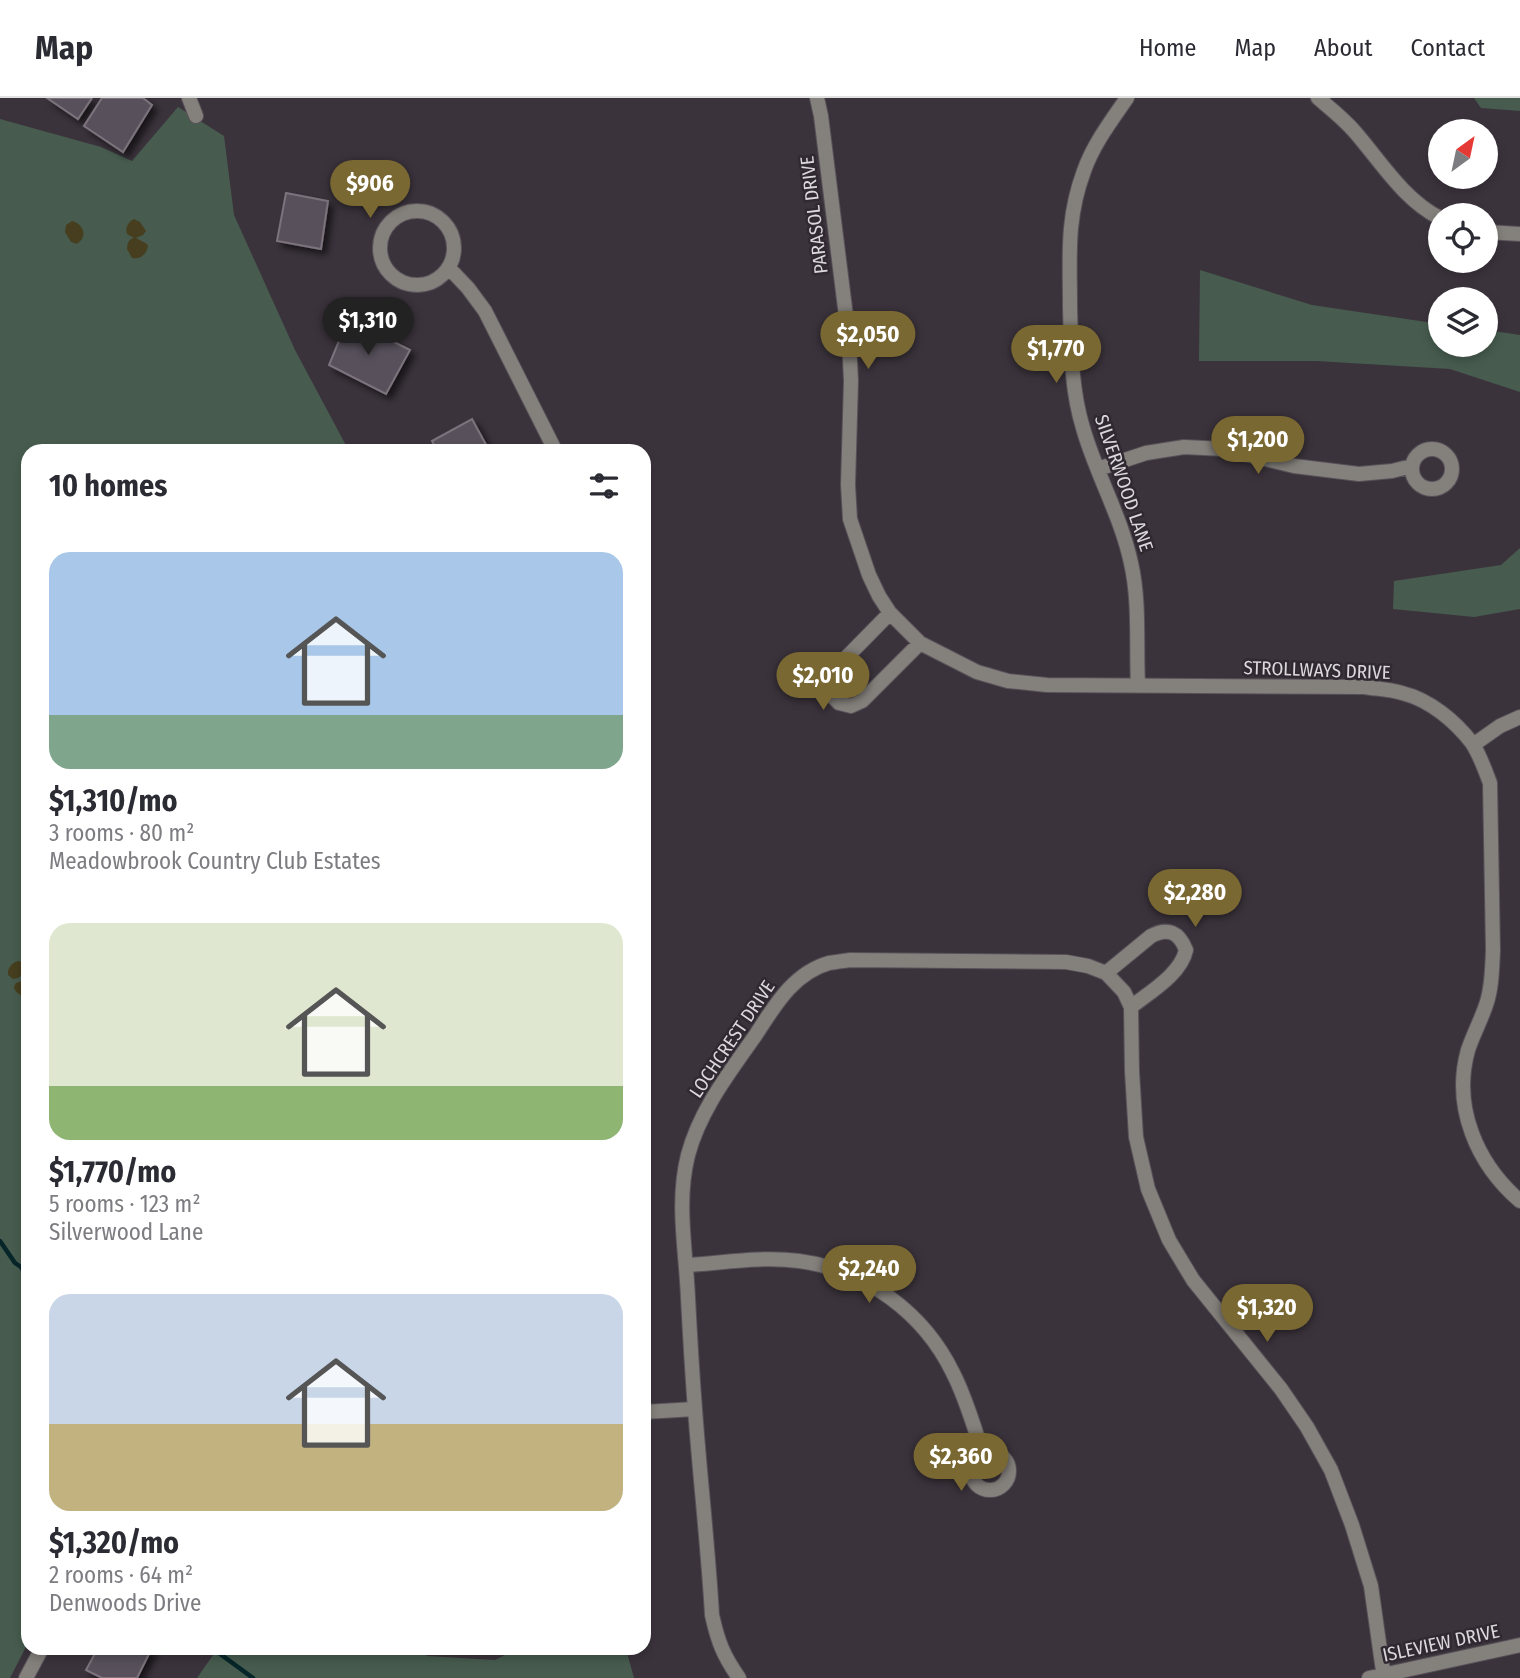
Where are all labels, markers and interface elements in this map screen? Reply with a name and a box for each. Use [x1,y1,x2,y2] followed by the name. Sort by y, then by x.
[35,28,93,68] text: Map
[1139,34,1196,62] text: Home
[1234,34,1276,62] text: Map
[1314,34,1372,62] text: About
[1410,34,1485,62] text: Contact
[1428,119,1498,189] north arrow
[1428,119,1498,357] map controls
[795,155,833,275] street label: PARASOL DRIVE
[329,160,411,220] pin: $906
[346,169,394,197] text: $906
[1428,203,1498,273] button: locate
[1428,287,1498,357] button: layers
[311,298,425,357] pin: $1,310
[339,306,397,334] text: $1,310
[811,312,925,371] pin: $2,050
[836,320,900,348] text: $2,050
[999,326,1113,385] pin: $1,770
[1027,334,1085,362] text: $1,770
[1090,412,1158,554] street label: SILVERWOOD LANE
[1201,416,1315,476] pin: $1,200
[1227,425,1289,453] text: $1,200
[585,467,623,505] icon: filters
[49,468,167,504] text: 10 homes
[273,598,399,724] icon: home
[766,652,880,712] pin: $2,010
[1243,656,1391,684] street label: STROLLWAYS DRIVE
[792,661,854,689] text: $2,010
[49,783,178,819] text: $1,310/mo
[49,819,194,847] text: 3 rooms · 80 m²
[49,847,381,875] text: Meadowbrook Country Club Estates
[1138,870,1252,929] pin: $2,280
[1164,878,1226,906] text: $2,280
[273,969,399,1095] icon: home
[684,976,780,1102] street label: LOCHCREST DRIVE
[49,1154,176,1190] text: $1,770/mo
[49,1190,200,1218] text: 5 rooms · 123 m²
[49,1218,203,1246] text: Silverwood Lane
[812,1246,926,1305] pin: $2,240
[838,1254,900,1282] text: $2,240
[1210,1284,1324,1344] pin: $1,320
[1237,1293,1297,1321] text: $1,320
[273,1340,399,1466] icon: home
[904,1434,1018,1493] pin: $2,360
[930,1442,992,1470] text: $2,360
[49,1525,179,1561] text: $1,320/mo
[49,1561,193,1589] text: 2 rooms · 64 m²
[49,1589,201,1617] text: Denwoods Drive
[1380,1619,1502,1667] street label: ISLEVIEW DRIVE

